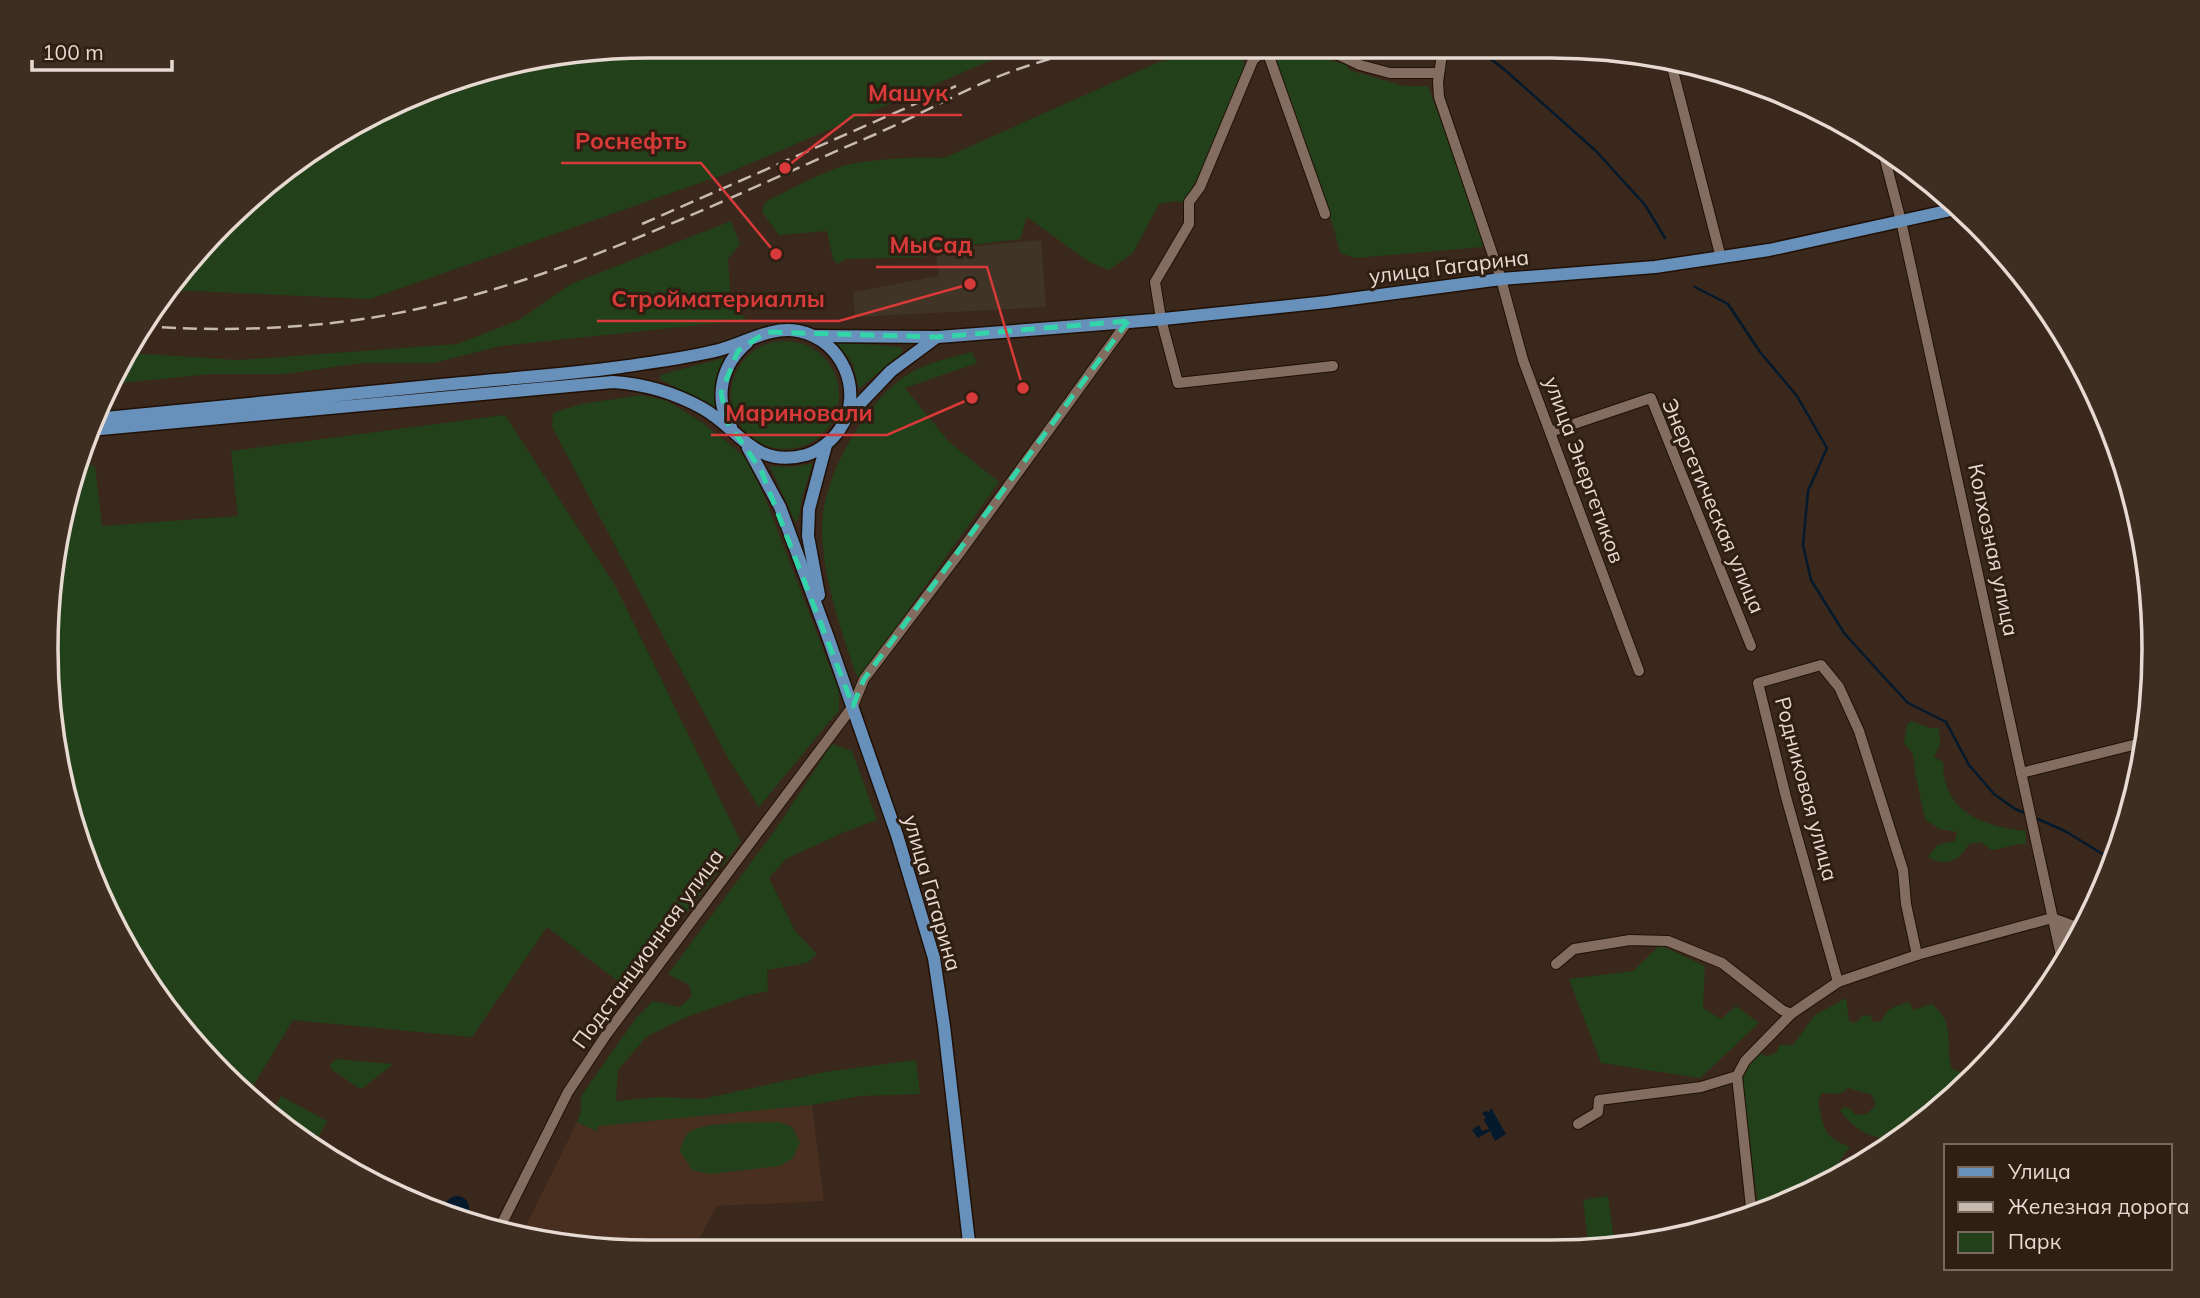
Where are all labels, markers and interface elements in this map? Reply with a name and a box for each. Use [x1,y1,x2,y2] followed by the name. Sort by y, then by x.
[32,28,172,72] scale bar
[42,39,104,65] text: 100 m
[854,71,962,115] callout: Машук
[868,78,949,107] text: Машук
[561,119,701,163] callout: Роснефть
[575,126,687,155] text: Роснефть
[876,223,987,267] callout: МыСад
[890,230,973,259] text: МыСад
[1367,243,1530,289] street label: улица Гагарина
[597,277,839,321] callout: Стройматериаллы
[611,284,825,313] text: Стройматериаллы
[1539,373,1631,566] street label: улица Энергетиков
[711,391,887,435] callout: Мариновали
[1657,394,1771,617] street label: Энергетическая улица
[725,398,873,427] text: Мариновали
[1963,461,2025,638] street label: Колхозная улица
[1770,694,1844,884] street label: Родниковая улица
[898,812,968,974] street label: улица Гагарина
[566,844,728,1053] street label: Подстанционная улица
[1944,1144,2172,1270] legend
[2007,1158,2071,1184] text: Улица
[2008,1193,2190,1219] text: Железная дорога
[2008,1228,2062,1254] text: Парк

